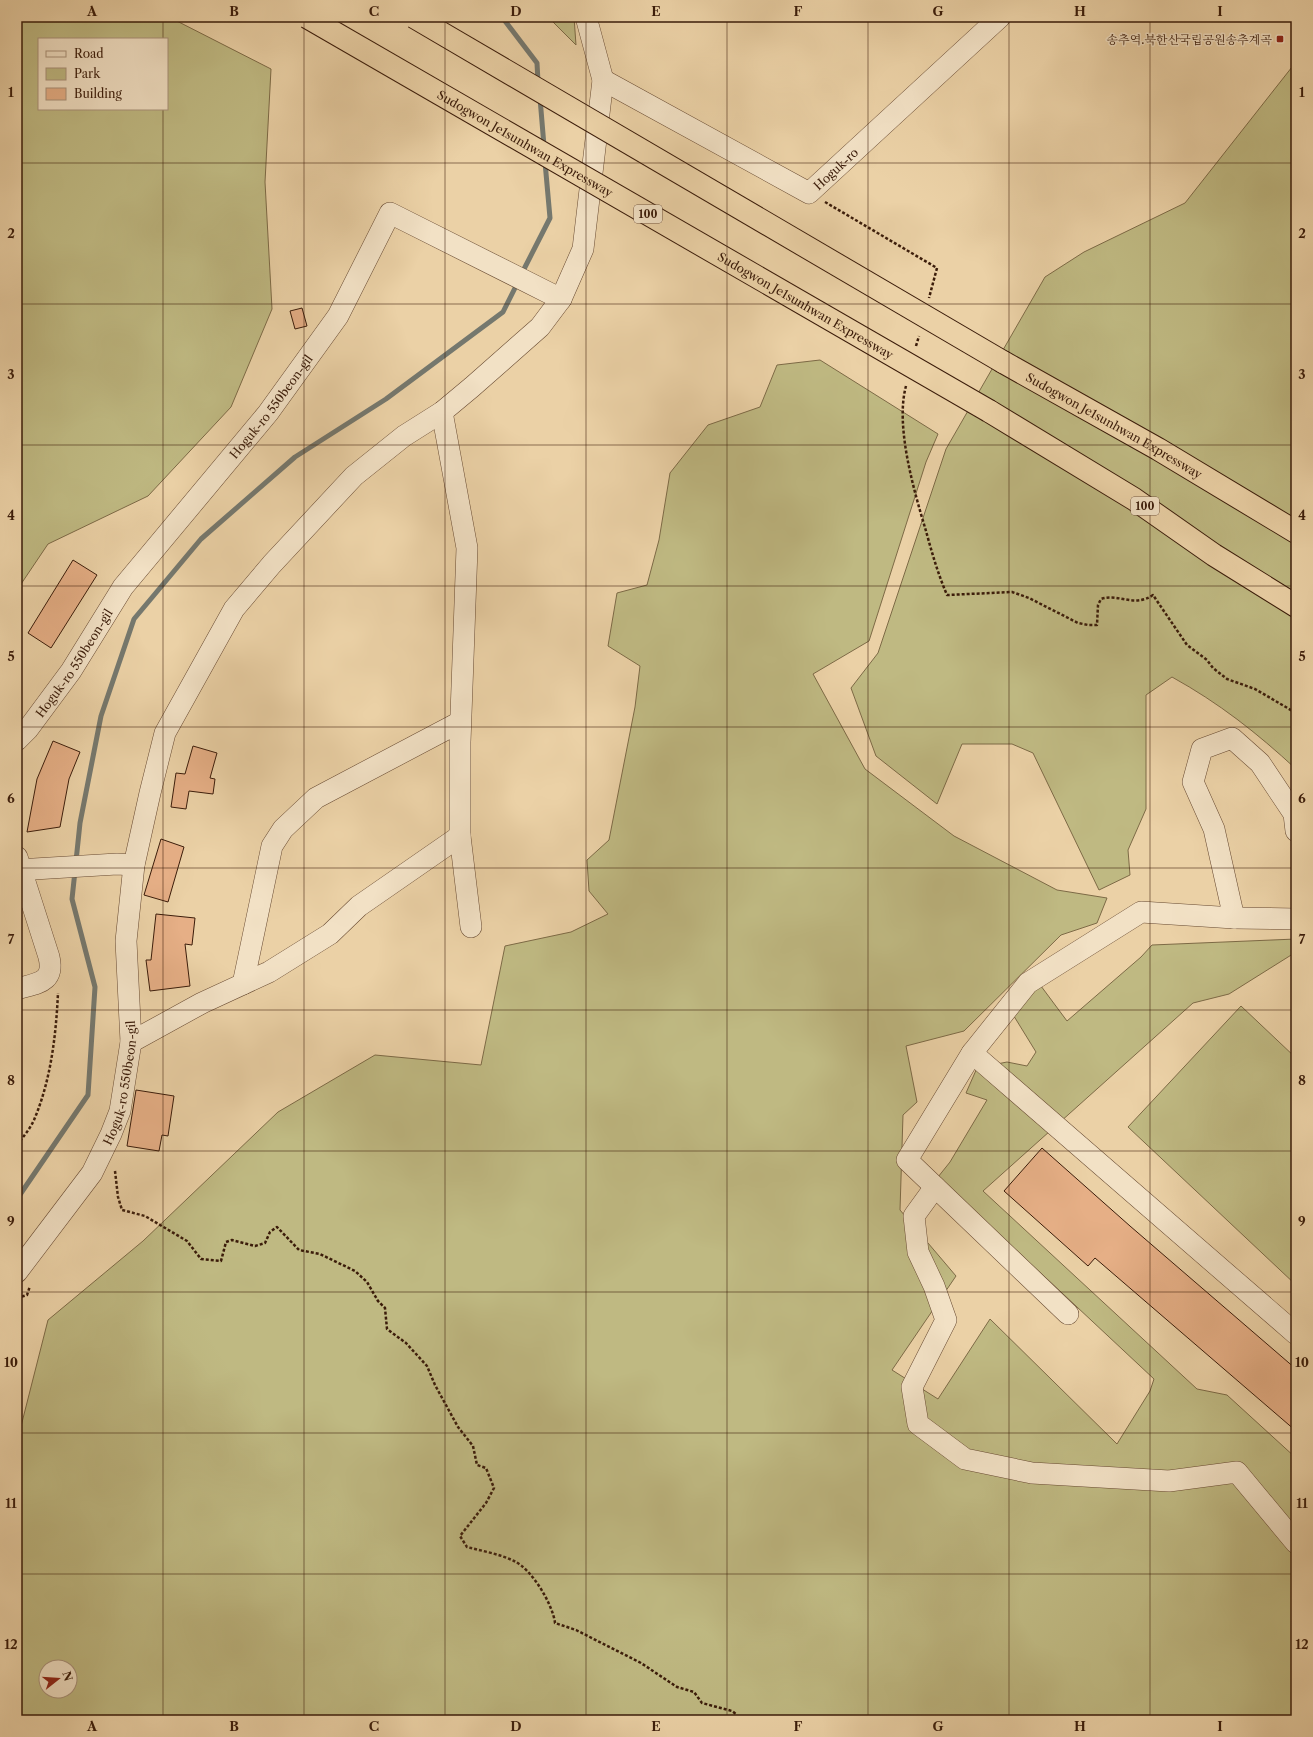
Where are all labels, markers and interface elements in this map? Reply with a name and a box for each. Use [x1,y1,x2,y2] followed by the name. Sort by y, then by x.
[86,3,98,19] text: A
[229,3,239,19] text: B
[369,3,379,19] text: C
[510,3,522,19] text: D
[651,3,661,19] text: E
[794,3,803,19] text: F
[932,3,944,19] text: G
[1074,3,1086,19] text: H
[1217,3,1223,19] text: I
[1107,32,1272,47] place label: 송추역.북한산국립공원송추계곡
[1275,34,1285,44] marker: 송추역.북한산국립공원송추계곡
[38,38,168,110] legend
[74,46,104,61] text: Road
[74,66,101,81] text: Park
[8,84,14,100] text: 1
[1299,84,1305,100] text: 1
[74,86,122,101] text: Building
[435,86,616,200] street label: Sudogwon Je1sunhwan Expressway
[810,144,861,193] street label: Hoguk-ro
[634,205,662,223] road number: 100
[7,225,15,241] text: 2
[1298,225,1306,241] text: 2
[715,249,896,362] street label: Sudogwon Je1sunhwan Expressway
[226,351,316,461] street label: Hoguk-ro 550beon-gil
[7,366,15,382] text: 3
[1298,366,1306,382] text: 3
[1024,369,1205,482] street label: Sudogwon Je1sunhwan Expressway
[1131,497,1159,515] road number: 100
[7,507,15,523] text: 4
[1298,507,1306,523] text: 4
[32,606,115,720] street label: Hoguk-ro 550beon-gil
[7,648,15,664] text: 5
[1298,648,1306,664] text: 5
[7,790,15,806] text: 6
[1298,790,1306,806] text: 6
[8,931,15,947] text: 7
[1299,931,1306,947] text: 7
[99,1020,139,1147] street label: Hoguk-ro 550beon-gil
[7,1072,15,1088] text: 8
[1298,1072,1306,1088] text: 8
[7,1213,15,1229] text: 9
[1298,1213,1306,1229] text: 9
[4,1354,18,1370] text: 10
[1295,1354,1309,1370] text: 10
[5,1495,17,1511] text: 11
[1296,1495,1308,1511] text: 11
[4,1636,18,1652] text: 12
[1295,1636,1309,1652] text: 12
[38,1659,78,1699] north arrow
[59,1669,76,1683] text: N
[86,1718,98,1734] text: A
[229,1718,239,1734] text: B
[369,1718,379,1734] text: C
[510,1718,522,1734] text: D
[651,1718,661,1734] text: E
[794,1718,803,1734] text: F
[932,1718,944,1734] text: G
[1074,1718,1086,1734] text: H
[1217,1718,1223,1734] text: I

